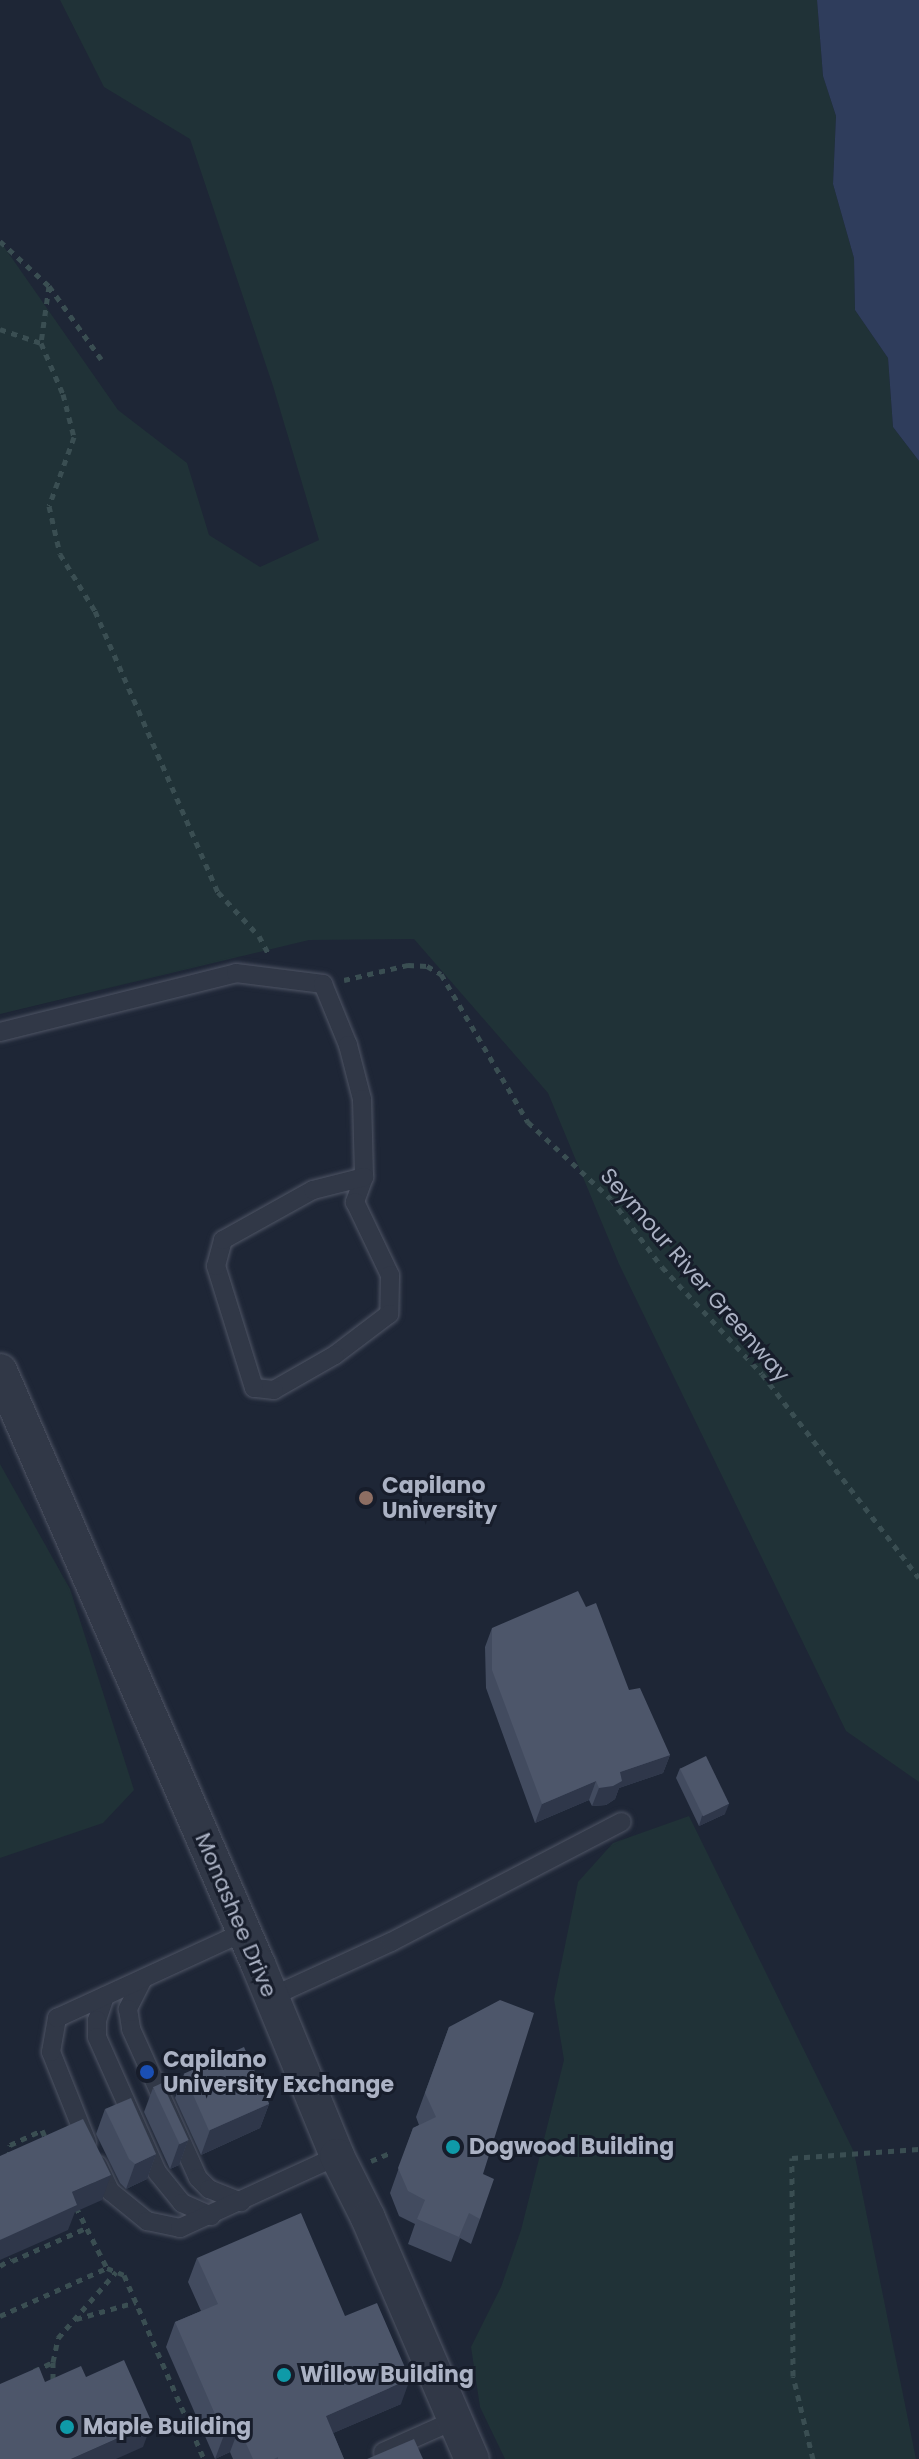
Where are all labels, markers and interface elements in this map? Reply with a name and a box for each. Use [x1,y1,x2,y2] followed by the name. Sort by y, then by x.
[595,1163,795,1387] street label: Seymour River Greenway
[382,1472,497,1524] place label: Capilano University
[357,1489,375,1507] marker: Capilano University
[189,1829,283,2001] street label: Monashee Drive
[163,2046,394,2098] place label: Capilano University Exchange
[138,2063,156,2081] marker: Capilano University Exchange
[469,2134,674,2160] place label: Dogwood Building
[444,2138,462,2156] marker: Dogwood Building
[300,2362,474,2388] place label: Willow Building
[275,2366,293,2384] marker: Willow Building
[83,2414,251,2440] place label: Maple Building
[58,2418,76,2436] marker: Maple Building

